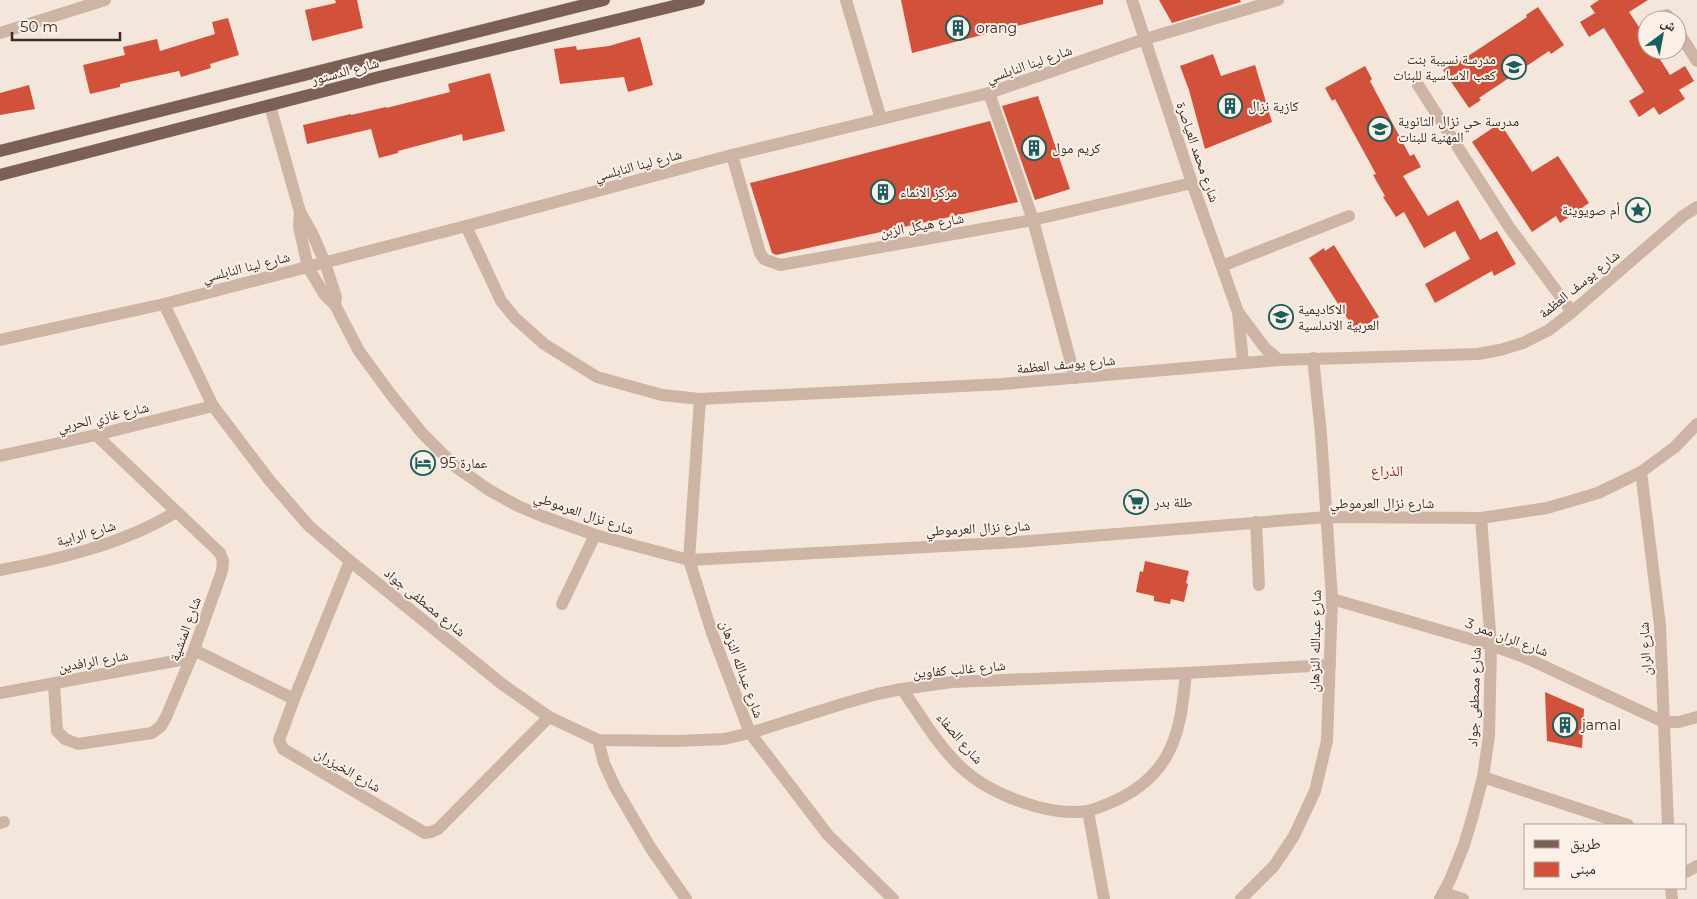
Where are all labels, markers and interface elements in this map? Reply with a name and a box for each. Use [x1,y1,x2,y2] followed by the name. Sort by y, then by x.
[12,10,120,42] scale bar
[1637,10,1687,60] north arrow
[1658,12,1680,36] text: ش
[945,15,971,41] building icon: orang
[20,17,58,36] text: 50 m
[976,19,1017,37] place label: orang
[984,41,1075,90] street label: شارع لينا النابلسي
[1393,50,1496,84] place label: مدرسة نسيبة بنت كعب الاساسية للبنات
[308,53,381,90] street label: شارع الدستور
[1501,54,1527,80] school or university icon: مدرسة نسيبة بنت كعب الاساسية للبنات
[1217,93,1243,119] building icon: كازية نزال
[1248,97,1299,115] place label: كازية نزال
[1171,99,1224,205] street label: شارع محمد العياصرة
[1398,112,1519,146] place label: مدرسة حي نزال الثانوية المهنية للبنات
[1367,116,1393,142] school or university icon: مدرسة حي نزال الثانوية المهنية للبنات
[1021,135,1047,161] building icon: كريم مول
[1052,139,1101,158] place label: كريم مول
[592,145,684,188] street label: شارع لينا النابلسي
[870,179,896,205] building icon: مركز الانماء
[900,183,957,201] place label: مركز الانماء
[1625,197,1651,223] place icon: أم صويوينة
[1562,201,1620,220] place label: أم صويوينة
[879,209,965,242] street label: شارع هيكل الزبن
[1535,246,1624,323] street label: شارع يوسف العظمة
[200,247,292,289] street label: شارع لينا النابلسي
[1298,300,1379,334] place label: الاكاديمية العربية الاندلسية
[1268,304,1294,330] school or university icon: الاكاديمية العربية الاندلسية
[1016,351,1116,378] street label: شارع يوسف العظمة
[55,398,151,439] street label: شارع غازي الحربي
[410,450,436,476] hotel icon: عمارة 95
[440,454,488,472] place label: عمارة 95
[1371,461,1403,481] district label: الذراع
[531,487,636,541] street label: شارع نزال العرموطي
[1123,489,1149,515] supermarket icon: طلة بدر
[1153,493,1193,511] place label: طلة بدر
[1330,494,1434,515] street label: شارع نزال العرموطي
[54,516,118,551] street label: شارع الرابية
[925,516,1031,542] street label: شارع نزال العرموطي
[380,564,469,641] street label: شارع مصطفى جواد
[1305,589,1326,693] street label: شارع عبدالله النزهان
[165,594,206,664] street label: شارع المنشية
[1463,614,1551,661] street label: شارع الران ممر 3
[715,618,768,721] street label: شارع عبدالله النزهان
[1635,622,1656,676] street label: شارع الران
[56,646,130,677] street label: شارع الرافدين
[1463,647,1486,747] street label: شارع مصطفى جواد
[912,656,1006,683] street label: شارع غالب كفاوين
[932,708,987,768] street label: شارع الصفاء
[1552,712,1578,738] building icon: jamal
[1580,716,1621,734] place label: jamal
[311,744,384,797] street label: شارع الخيزران
[1524,824,1687,889] legend
[1570,834,1601,854] text: طريق
[1570,859,1596,879] text: مبنى

